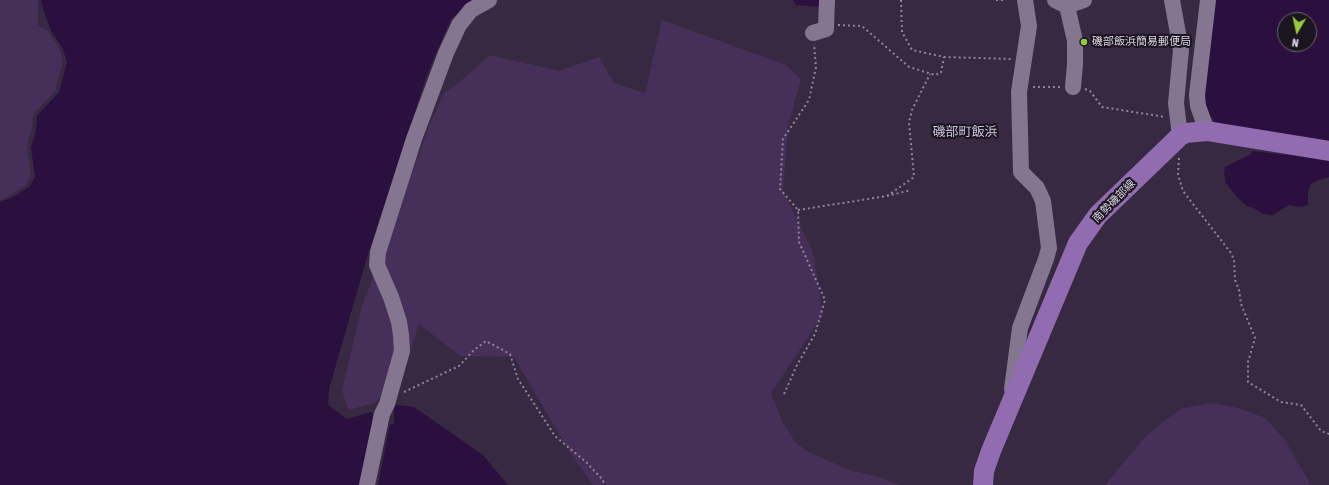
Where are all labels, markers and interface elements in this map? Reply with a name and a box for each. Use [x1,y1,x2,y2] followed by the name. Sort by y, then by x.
[1277,12,1317,52] north arrow
[1092,35,1191,49] place label: 磯部飯浜簡易郵便局
[1291,36,1299,49] text: N
[1079,37,1089,47] marker: 磯部飯浜簡易郵便局
[933,124,997,140] district label: 磯部町飯浜
[1090,177,1138,225] street label: 南勢磯部線

